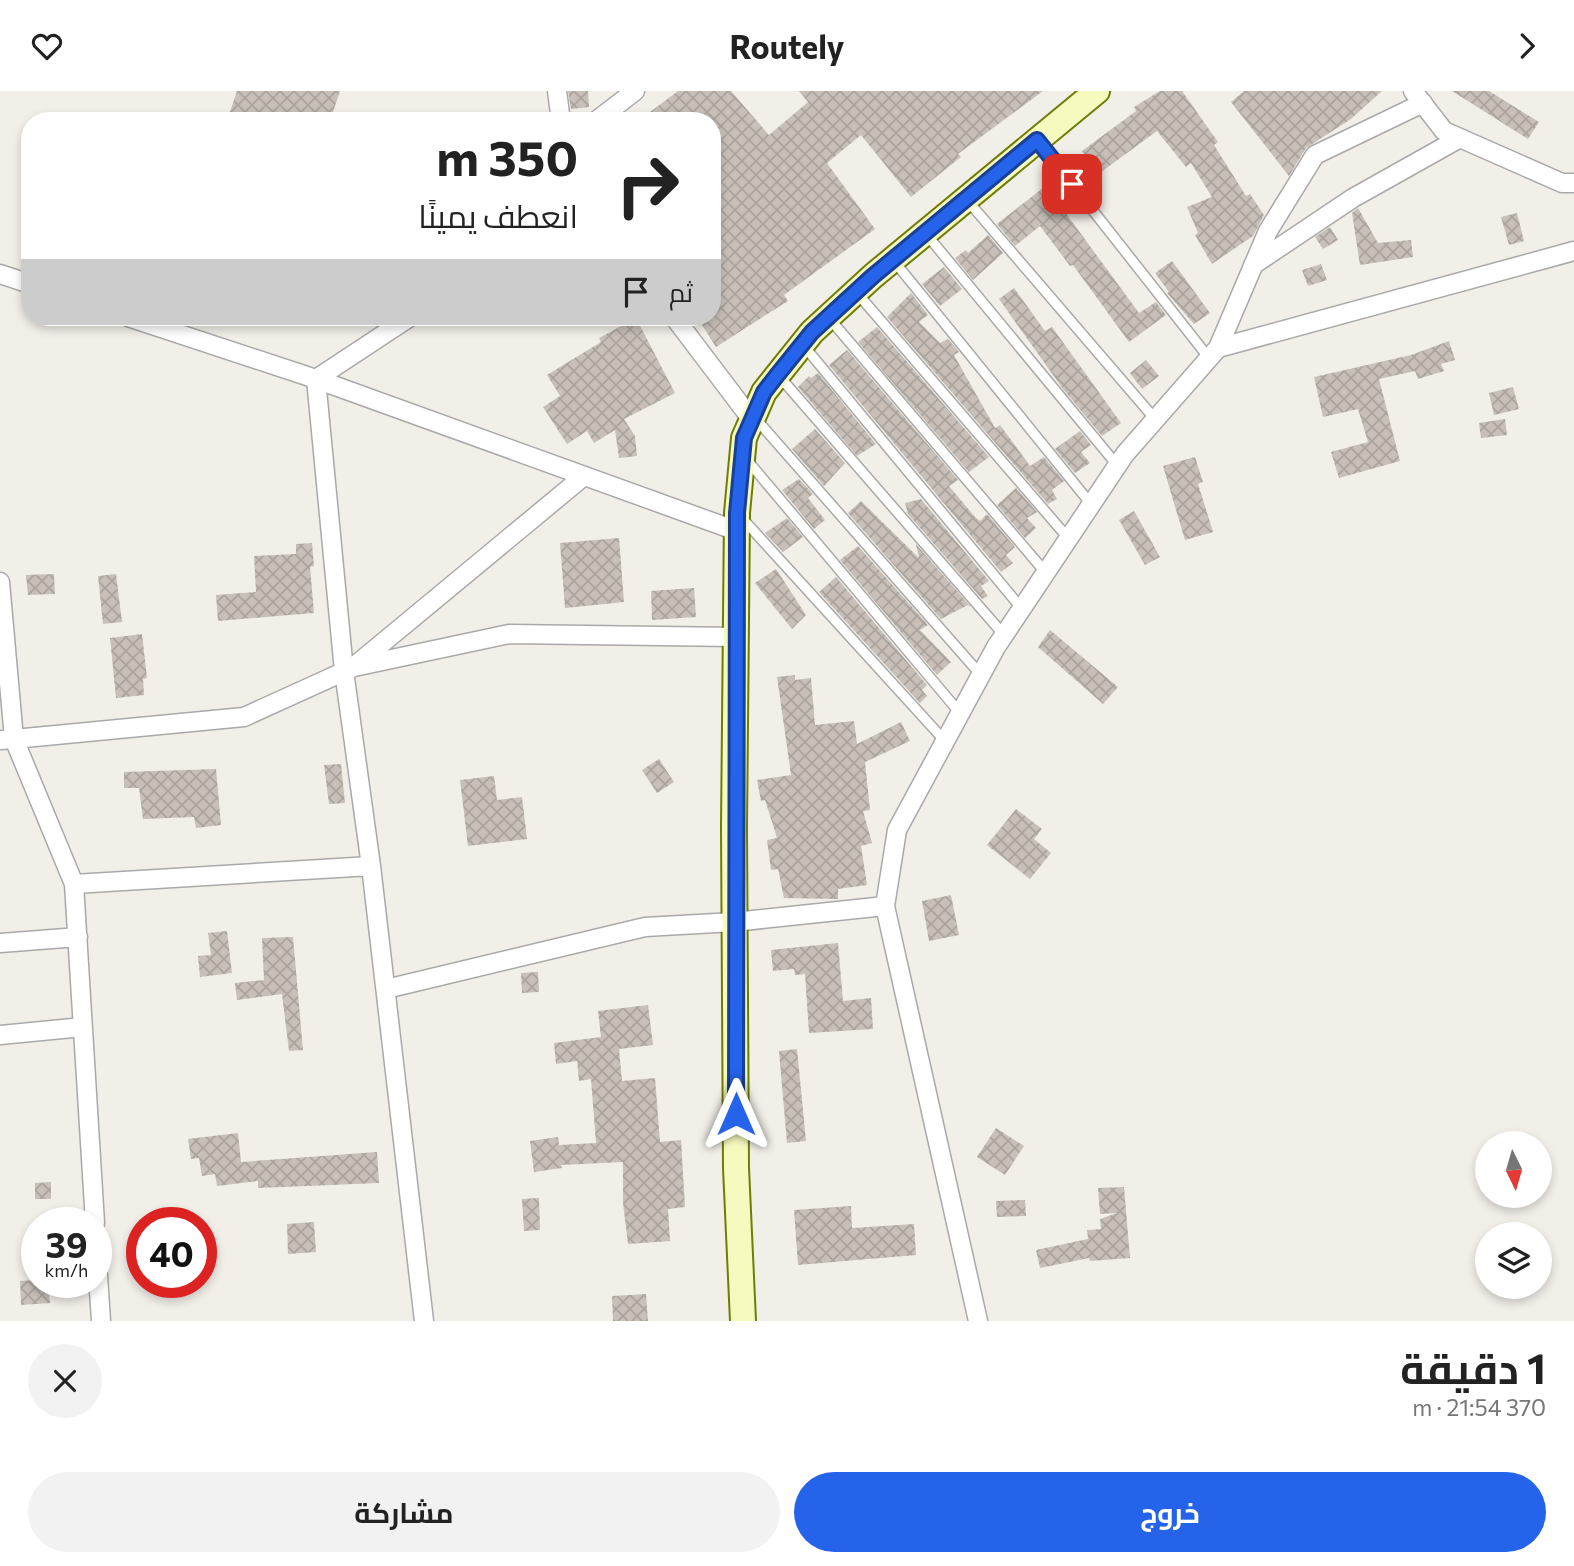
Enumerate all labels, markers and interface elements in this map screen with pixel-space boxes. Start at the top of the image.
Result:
text: Routely [730,26,844,66]
icon: heart [28,27,66,65]
icon: forward [1508,27,1546,65]
text: 350 m [436,126,578,186]
icon: right [602,140,693,231]
pin [1042,154,1102,214]
icon: arrive [1053,165,1091,203]
text: انعطف يمينًا [418,195,578,235]
icon: arrive [617,273,655,311]
text: ثم [669,276,693,307]
position arrow [699,1077,773,1151]
north arrow [1475,1131,1552,1207]
map controls [1475,1131,1552,1299]
speed limit sign: 40 [126,1207,217,1298]
text: 39 [46,1222,87,1265]
button: layers [1475,1222,1552,1299]
text: km/h [45,1259,88,1281]
text: 1 دقيقة [1400,1341,1546,1393]
button: close [28,1344,102,1418]
text: 370 m · 21:54 [1412,1393,1546,1421]
button: مشاركة [28,1472,780,1552]
button: خروج [794,1472,1546,1552]

